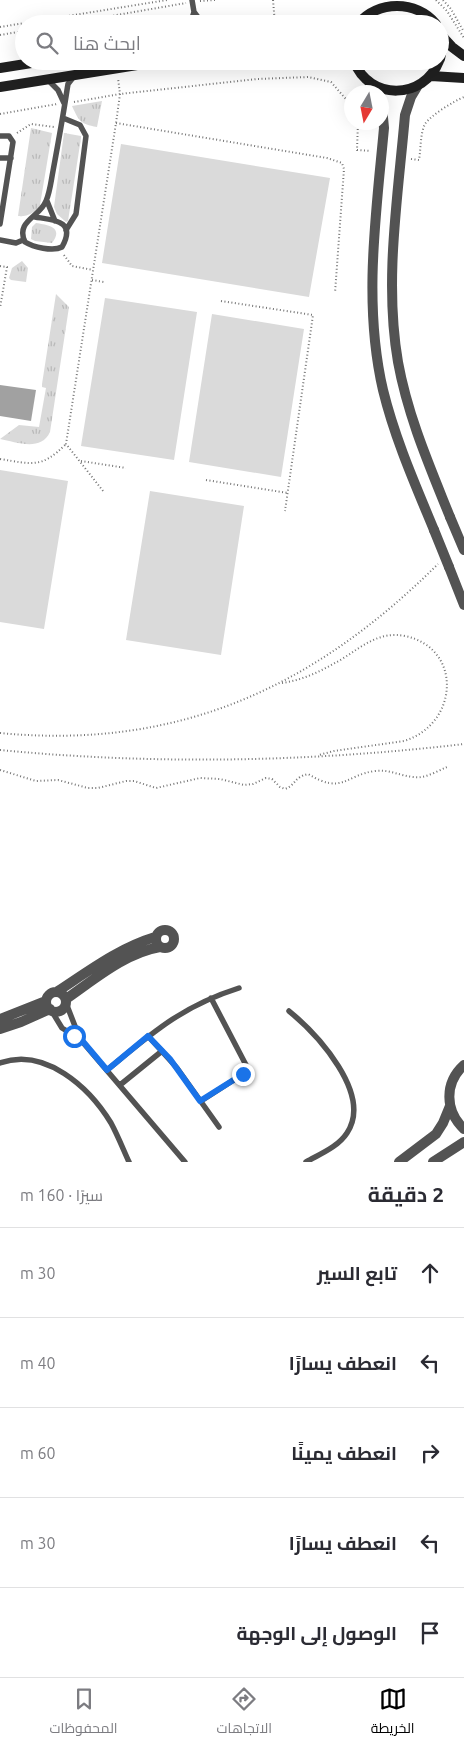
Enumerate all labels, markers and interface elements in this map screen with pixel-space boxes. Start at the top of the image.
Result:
search box [15,15,449,70]
icon: search [33,29,61,57]
text: ابحث هنا [73,32,141,54]
north arrow [344,85,389,130]
route start [63,1025,86,1048]
route end [232,1063,255,1086]
text: 2 دقيقة [368,1182,444,1206]
text: سيرًا · 160 m [20,1186,103,1204]
icon: ahead [416,1259,444,1287]
text: تابع السير [317,1262,397,1284]
text: 30 m [20,1264,56,1282]
icon: left [416,1349,444,1377]
text: انعطف يسارًا [289,1352,397,1374]
text: 40 m [20,1354,56,1372]
icon: right [416,1439,444,1467]
text: انعطف يمينًا [291,1442,397,1464]
text: 60 m [20,1444,56,1462]
icon: left [416,1529,444,1557]
text: انعطف يسارًا [289,1532,397,1554]
text: 30 m [20,1534,56,1552]
icon: arrive [416,1619,444,1647]
text: الوصول إلى الوجهة [237,1622,397,1644]
tab: المحفوظات [49,1685,118,1741]
tab: الاتجاهات [217,1685,272,1741]
tab: الخريطة [371,1685,415,1741]

